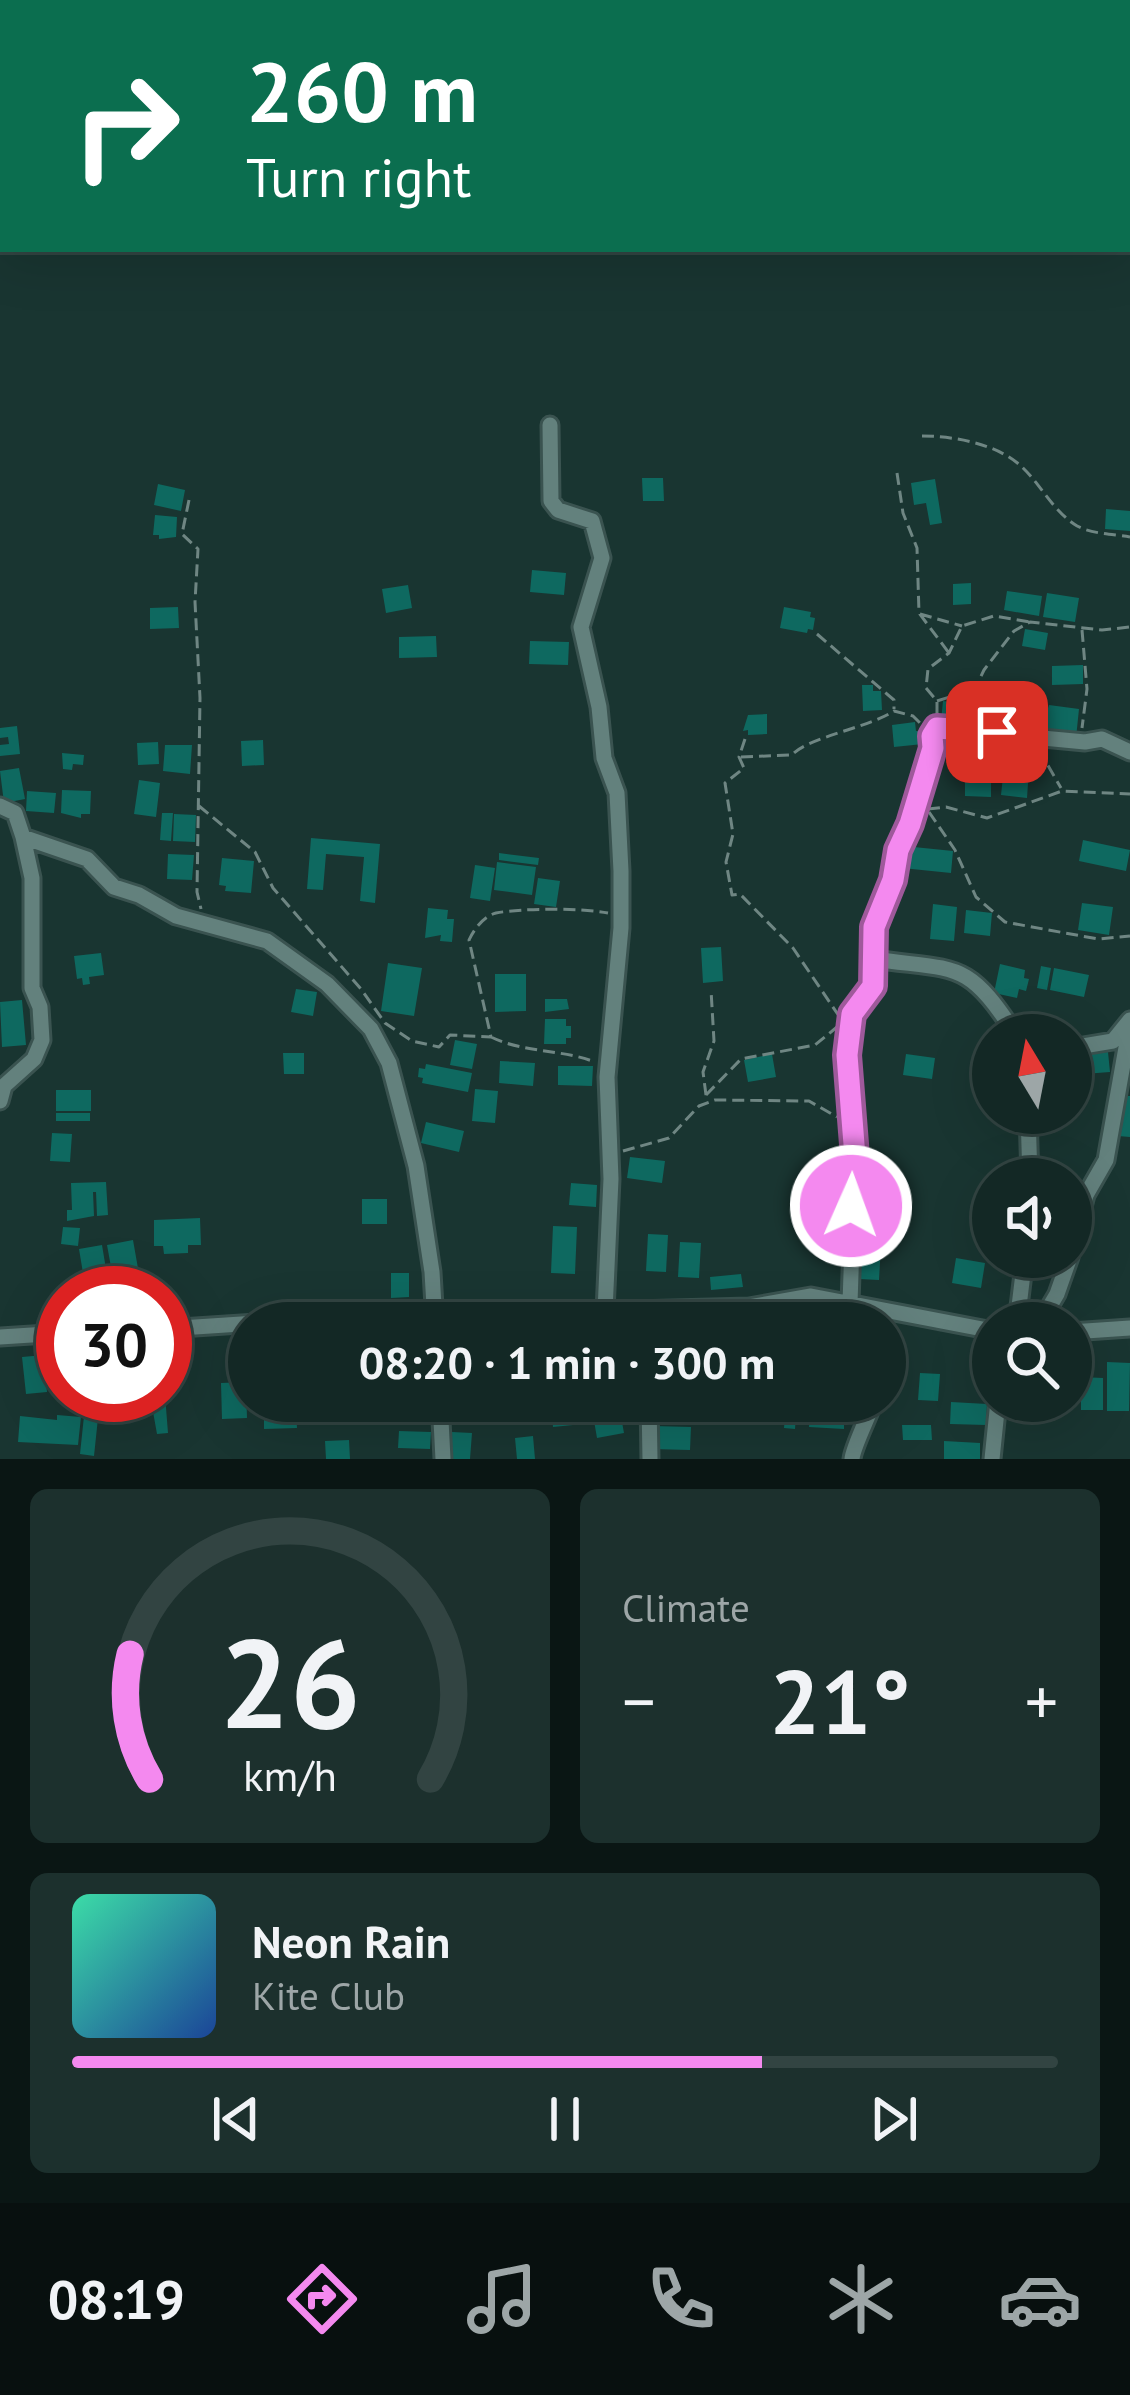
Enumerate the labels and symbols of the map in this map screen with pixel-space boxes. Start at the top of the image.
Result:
pin [946,681,1048,783]
north arrow [972,1014,1092,1134]
position arrow [788,1143,914,1269]
speed limit sign: 30 [36,1266,192,1422]

